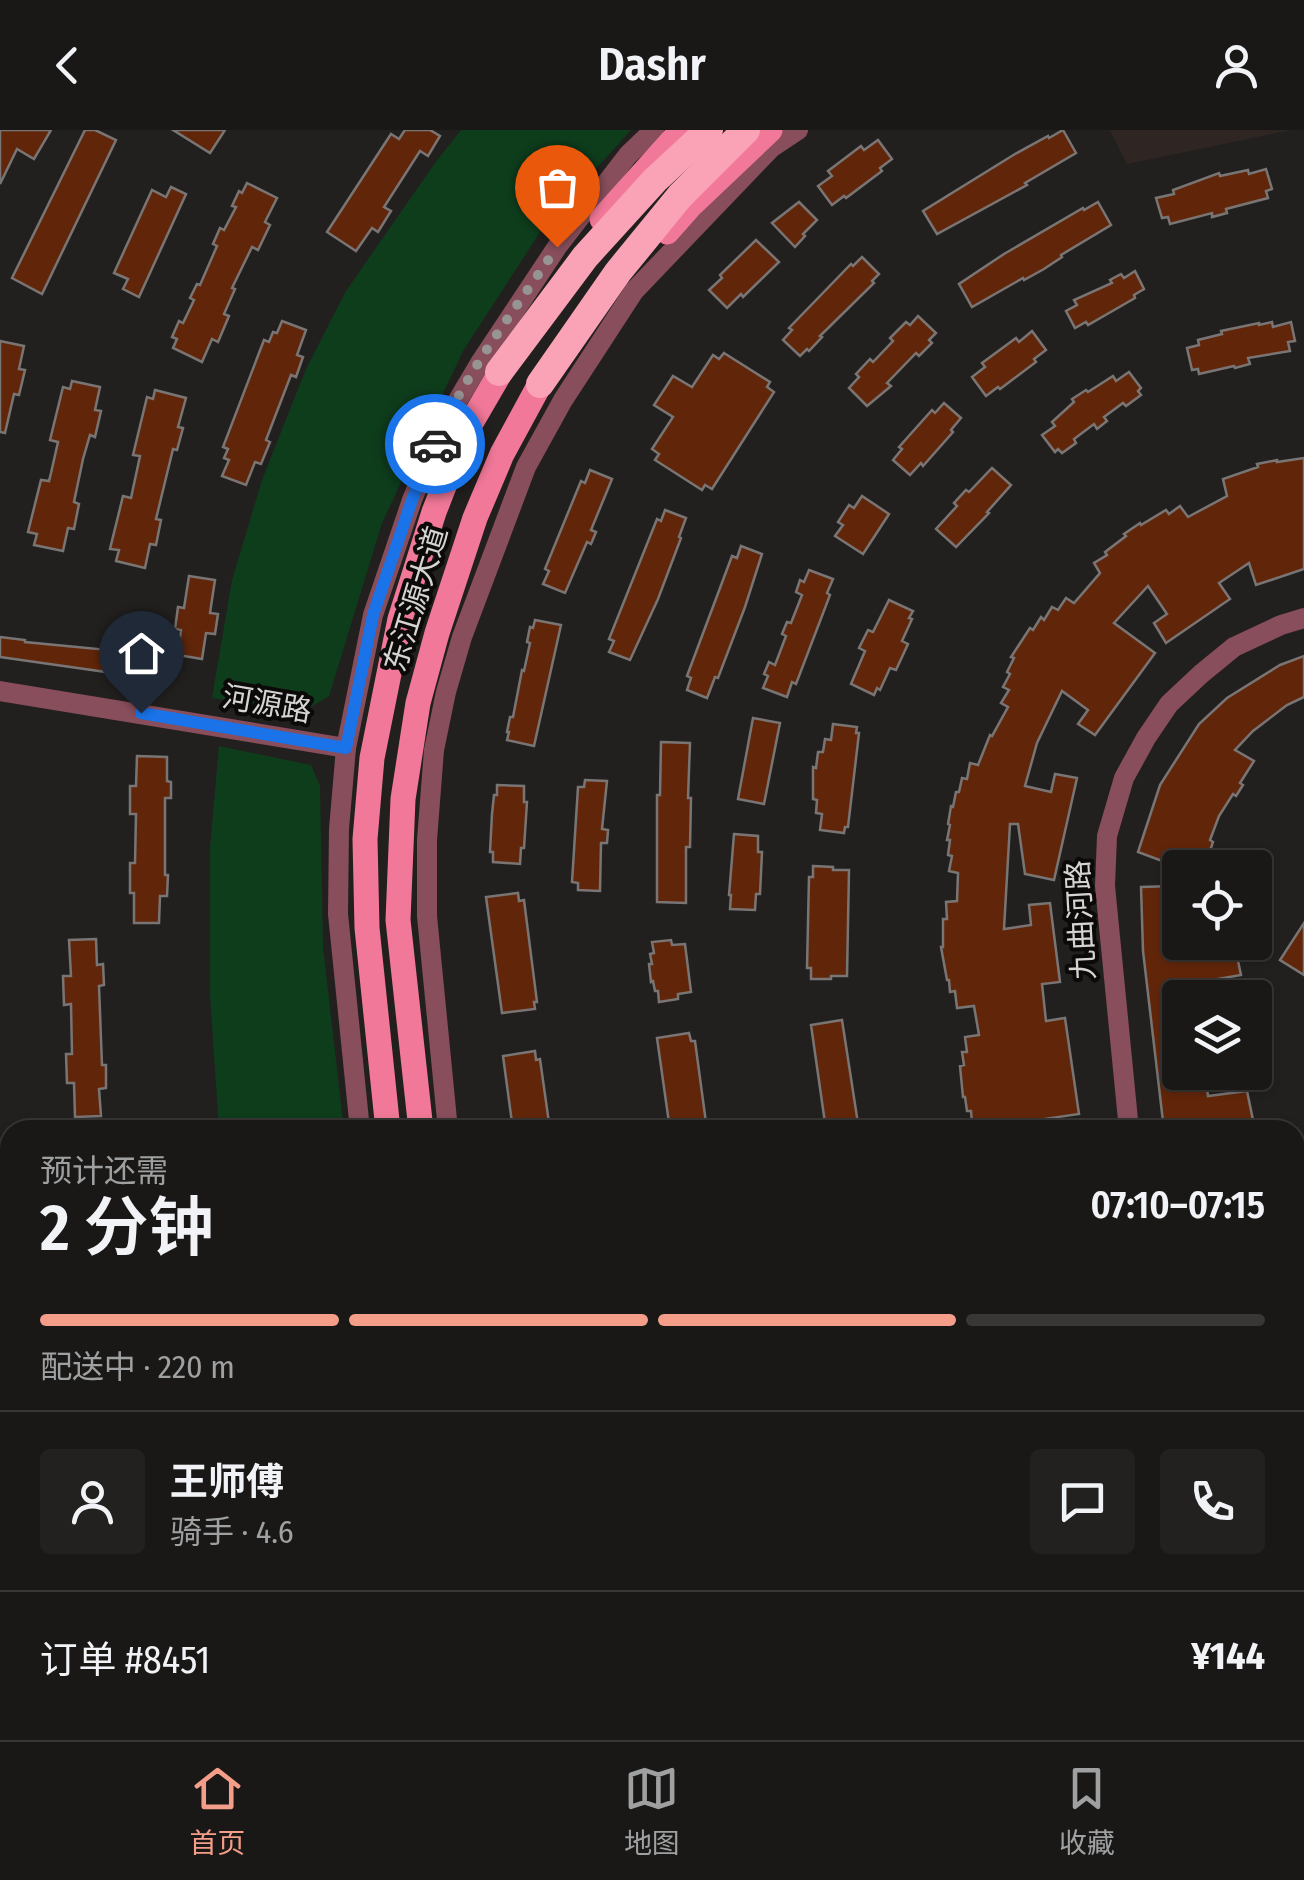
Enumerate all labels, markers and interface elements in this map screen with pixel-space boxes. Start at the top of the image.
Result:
icon: back [40,38,95,93]
text: Dashr [598,38,706,92]
icon: person [1209,38,1264,93]
pin [515,145,600,248]
icon: bag [530,160,585,215]
courier [385,394,485,494]
icon: car [408,417,463,472]
street label: 东江源大道 [377,522,455,676]
pin [99,611,184,714]
icon: home [114,626,169,681]
street label: 河源路 [220,678,314,730]
map controls [1162,850,1272,1090]
button: locate [1162,850,1272,960]
street label: 九曲河路 [1060,859,1102,981]
button: layers [1162,980,1272,1090]
text: 预计还需 [40,1152,168,1190]
text: 07:10–07:15 [1090,1182,1265,1228]
text: 2 分钟 [40,1189,214,1267]
text: 配送中 · 220 m [40,1348,235,1386]
button: person [40,1449,145,1554]
button: chat [1030,1449,1135,1554]
button: phone [1160,1449,1265,1554]
text: 王师傅 [170,1459,284,1505]
text: 骑手 · 4.6 [170,1513,294,1551]
text: ¥144 [1191,1633,1265,1679]
text: 订单 #8451 [40,1637,210,1683]
tab: 首页 [189,1761,245,1861]
tab: 地图 [624,1761,680,1861]
tab: 收藏 [1059,1761,1115,1861]

